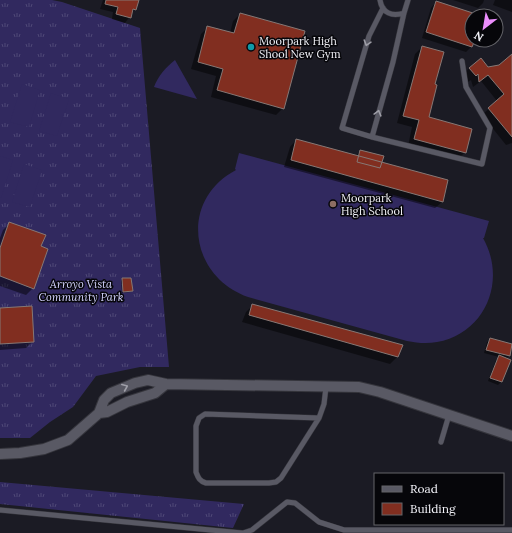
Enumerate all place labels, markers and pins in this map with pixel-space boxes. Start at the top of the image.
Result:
place label: Moorpark High Shool New Gym [259,34,341,61]
marker: Moorpark High Shool New Gym [246,42,256,52]
place label: Moorpark High School [341,191,403,218]
marker: Moorpark High School [328,199,338,209]

